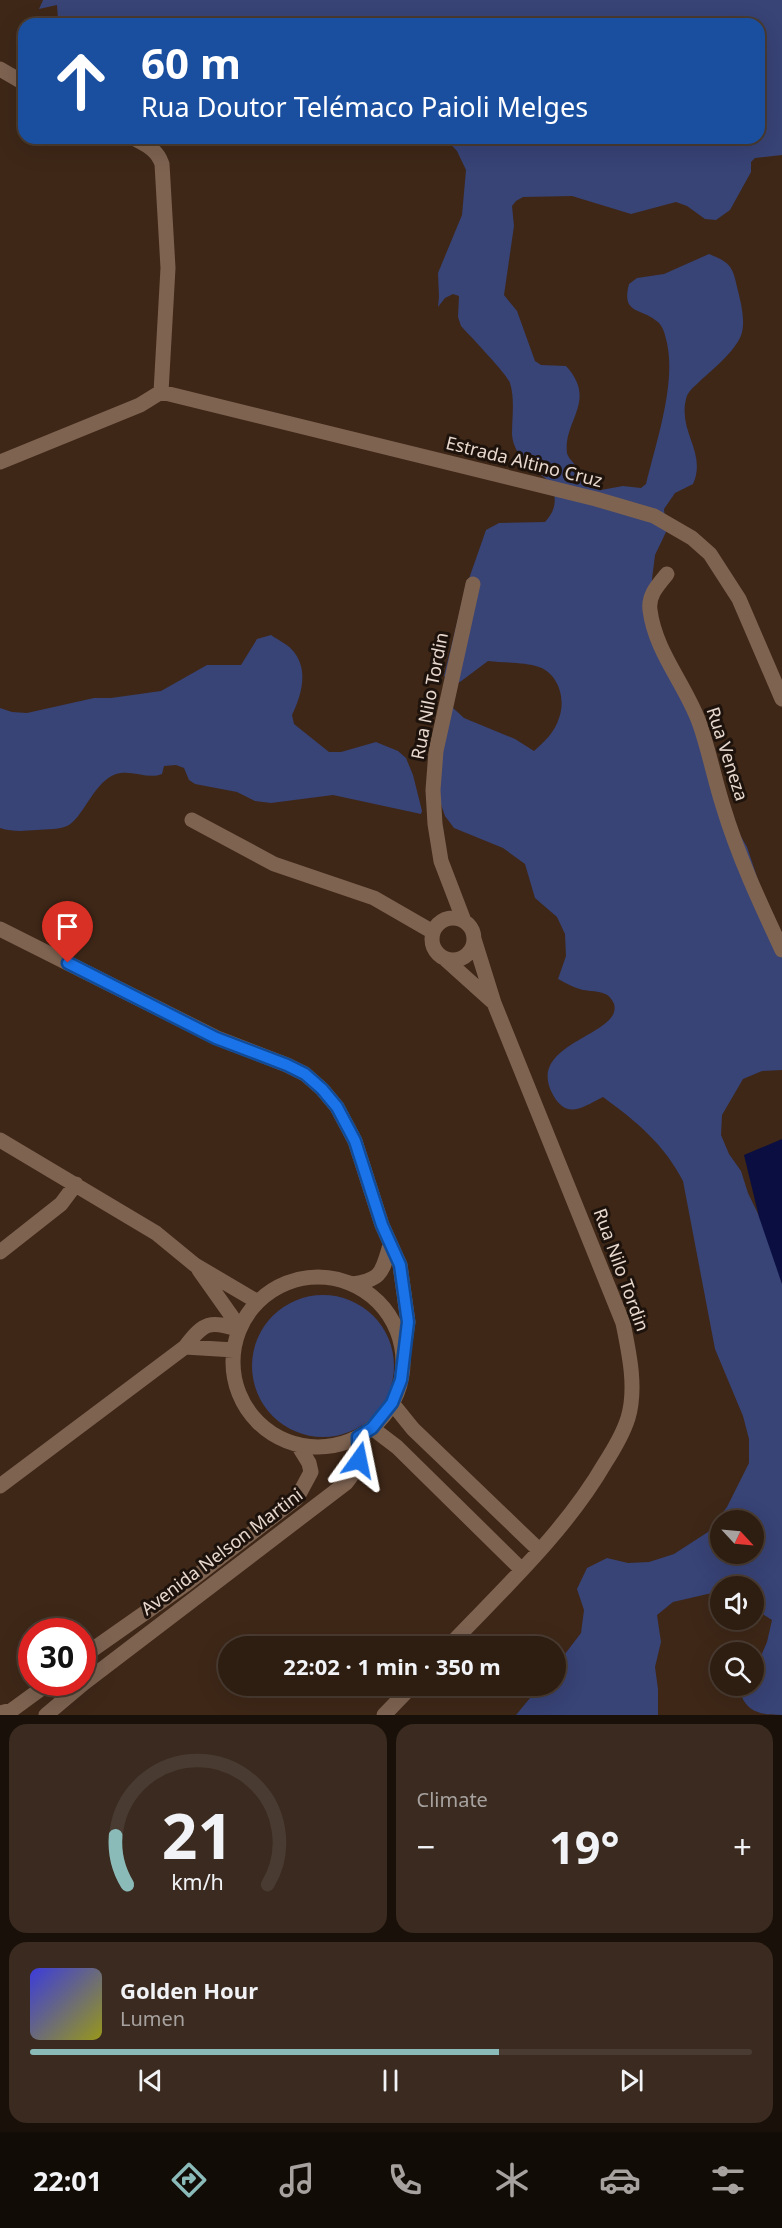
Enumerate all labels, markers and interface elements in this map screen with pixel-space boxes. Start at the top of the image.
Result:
text: 60 m [141,34,241,91]
icon: ahead [42,42,120,120]
text: Rua Doutor Telémaco Paioli Melges [141,88,588,125]
street label: Estrada Altino Cruz [443,430,605,492]
street label: Rua Nilo Tordin [405,630,453,762]
street label: Rua Veneza [701,704,754,804]
pin [42,901,93,963]
icon: arrive [51,910,84,943]
street label: Rua Nilo Tordin [589,1205,655,1334]
position arrow [327,1428,391,1492]
street label: Avenida Nelson Martini [136,1482,307,1620]
north arrow [710,1510,764,1564]
map controls [710,1510,764,1696]
button: sound [710,1576,764,1630]
speed limit sign: 30 [18,1618,96,1696]
button: search [710,1642,764,1696]
text: 22:02 · 1 min · 350 m [283,1651,501,1681]
text: Climate [417,1786,488,1813]
text: 21 [162,1792,233,1877]
text: 19° [549,1816,620,1877]
text: − [417,1824,435,1869]
text: + [733,1824,752,1869]
text: km/h [171,1868,224,1897]
text: Golden Hour [120,1975,258,2005]
text: Lumen [120,2005,185,2032]
icon: previous [134,2064,167,2097]
icon: pause [374,2064,407,2097]
icon: next [615,2064,648,2097]
icon: directions [168,2159,210,2201]
icon: music [276,2159,318,2201]
icon: phone [384,2159,426,2201]
icon: climate [491,2159,533,2201]
icon: car [599,2159,641,2201]
icon: filters [707,2159,749,2201]
text: 22:01 [33,2162,102,2199]

